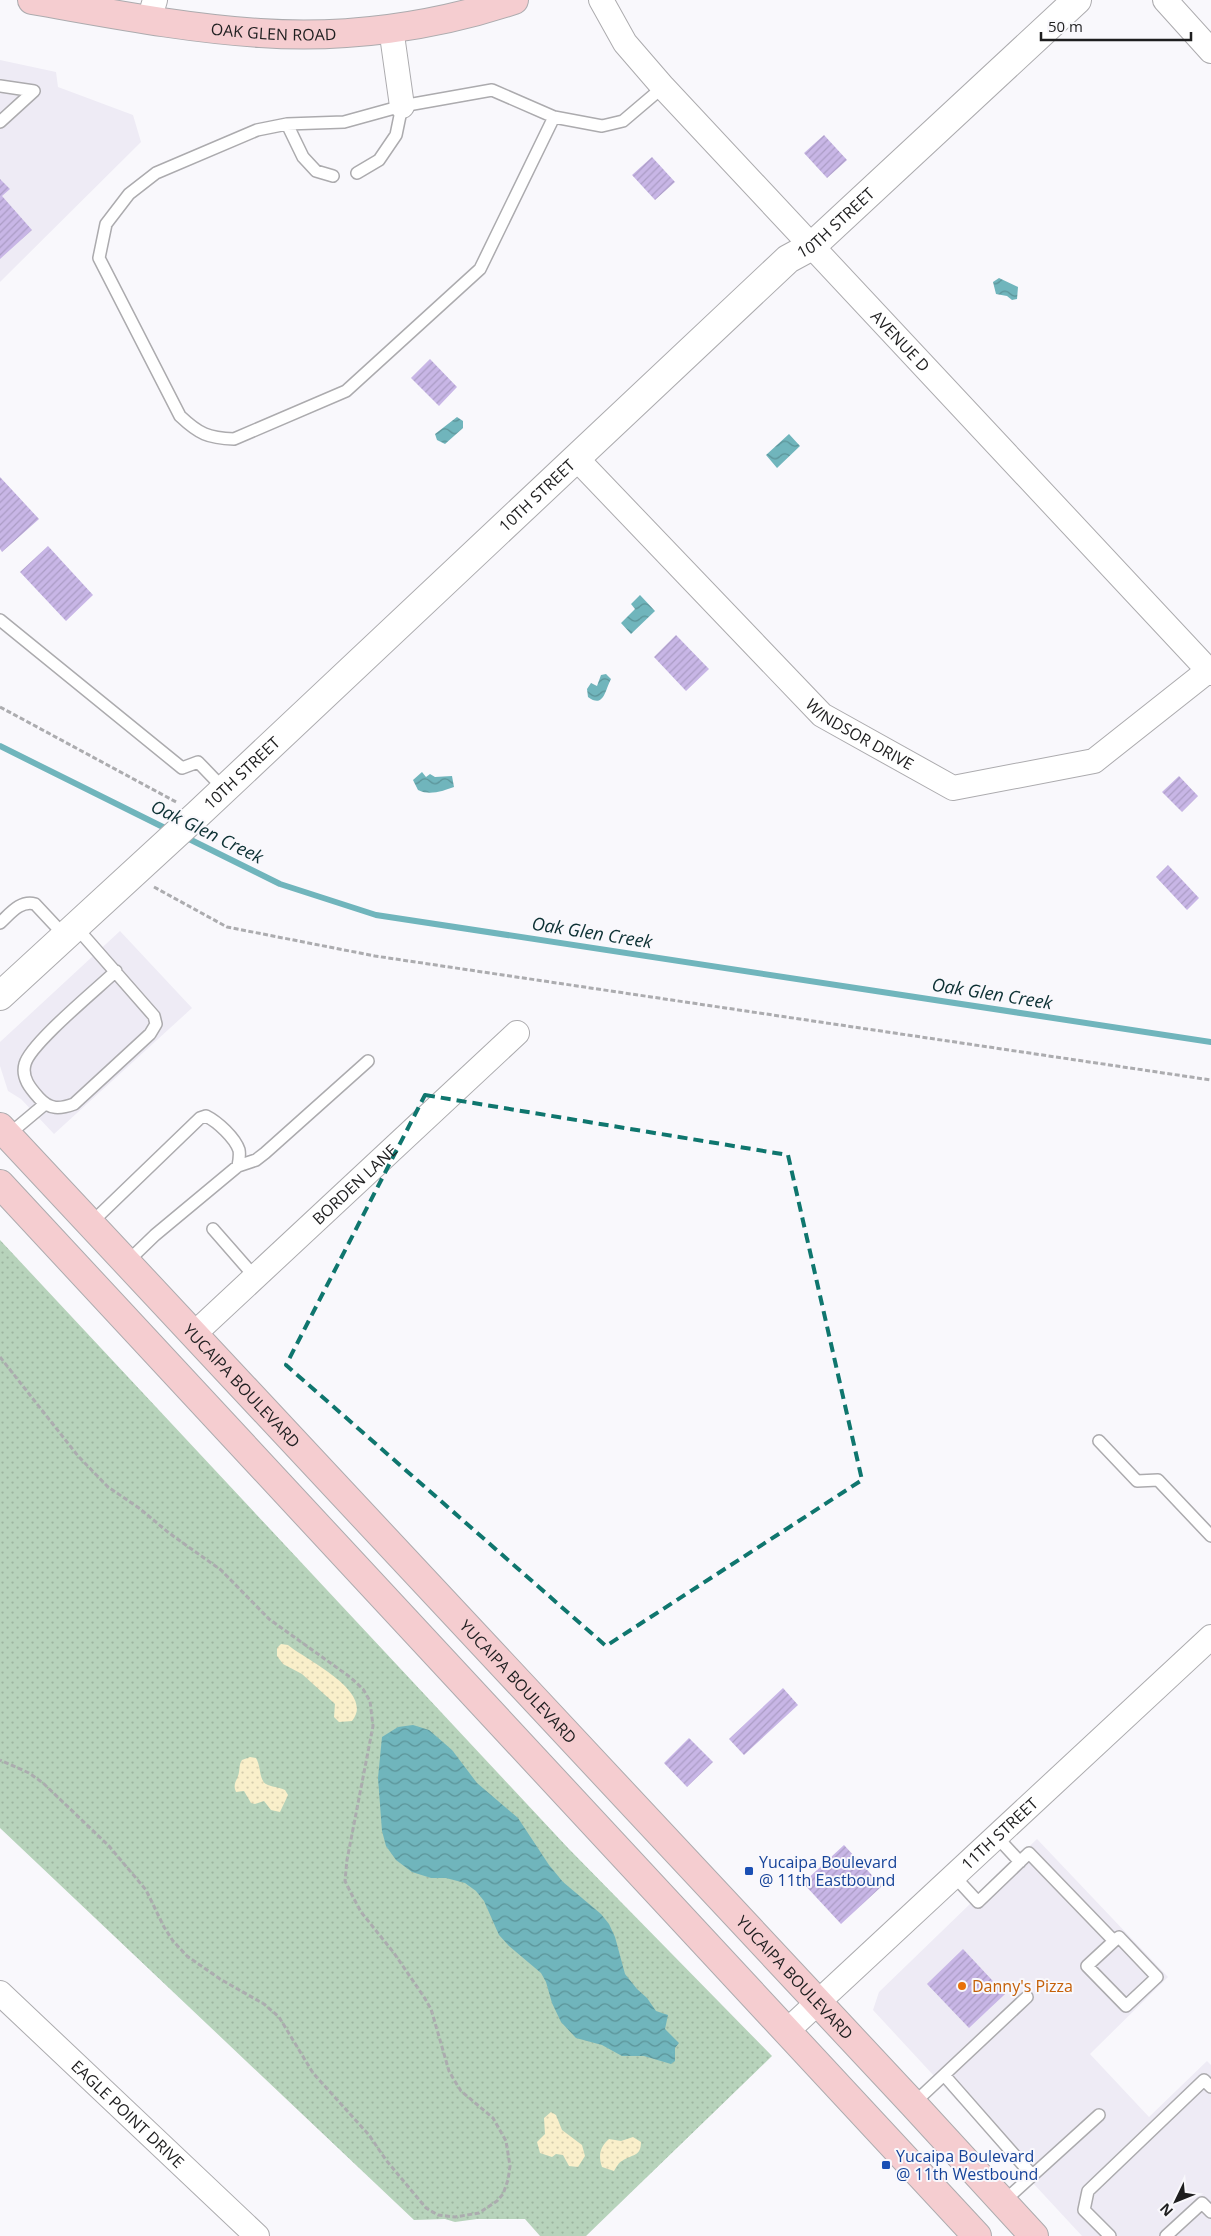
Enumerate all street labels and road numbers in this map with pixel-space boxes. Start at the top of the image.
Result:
street label: OAK GLEN ROAD [210,18,337,46]
street label: 10TH STREET [793,182,879,263]
street label: AVENUE D [866,305,935,377]
street label: 10TH STREET [494,454,580,537]
street label: WINDSOR DRIVE [801,694,918,775]
street label: 10TH STREET [199,731,285,814]
street label: BORDEN LANE [307,1139,402,1229]
street label: YUCAIPA BOULEVARD [178,1319,305,1452]
street label: YUCAIPA BOULEVARD [455,1615,582,1748]
street label: 11TH STREET [956,1792,1043,1875]
street label: YUCAIPA BOULEVARD [731,1911,858,2044]
street label: EAGLE POINT DRIVE [67,2055,189,2173]

